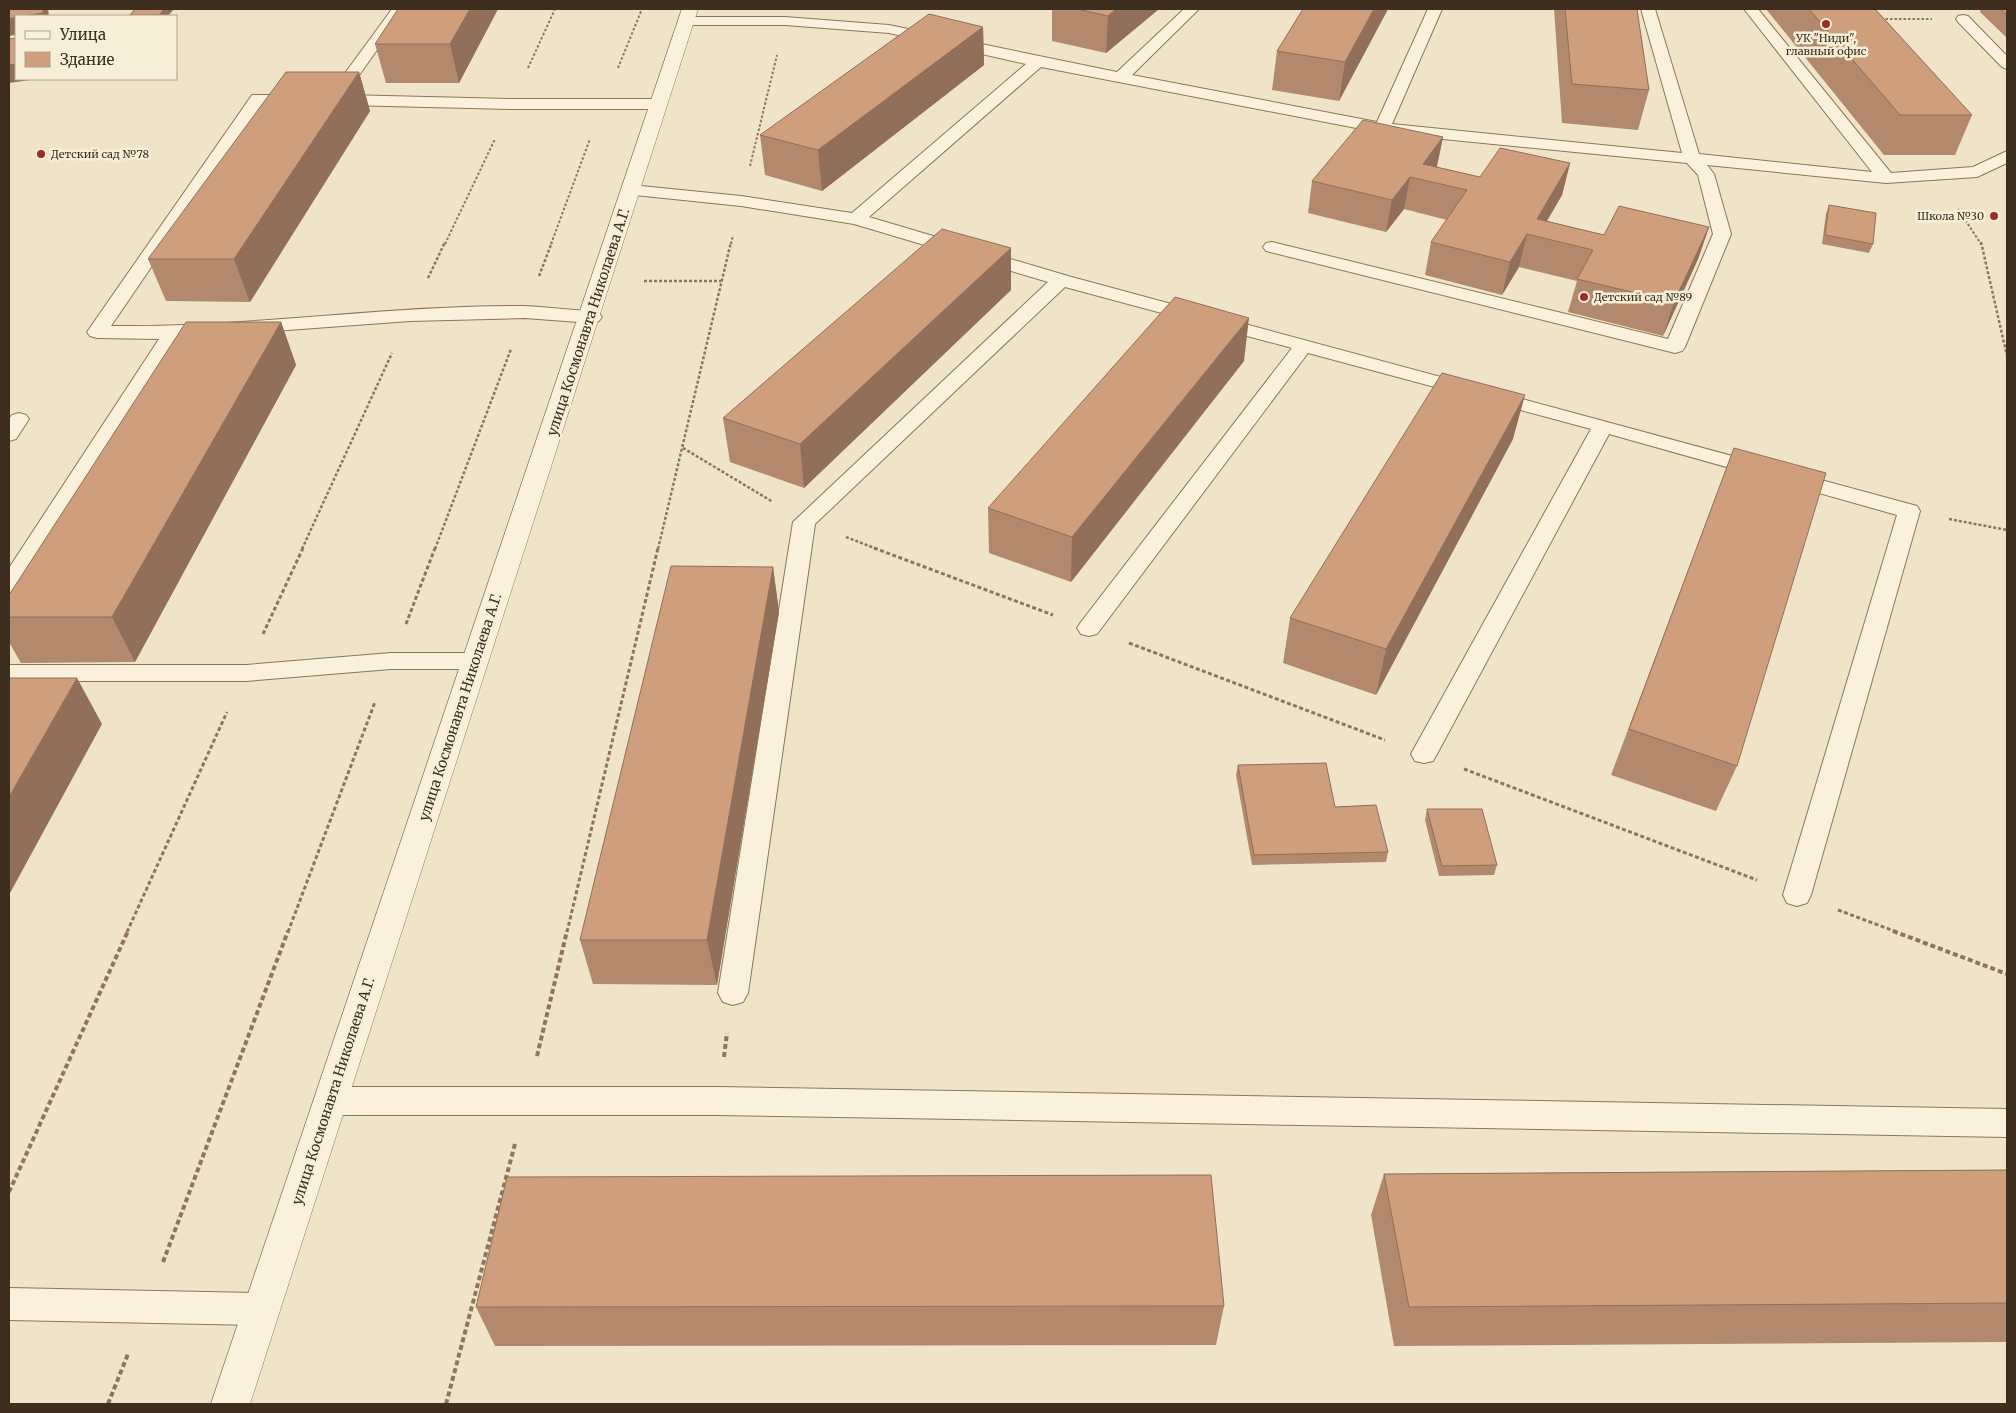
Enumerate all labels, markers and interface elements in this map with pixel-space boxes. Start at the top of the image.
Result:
legend [15,15,178,80]
marker: УК "Ниди", главный офис [1820,18,1832,30]
text: Улица [59,25,106,44]
place label: УК "Ниди", главный офис [1786,31,1867,58]
text: Здание [60,50,114,69]
place label: Детский сад №78 [51,147,149,161]
marker: Детский сад №78 [35,148,47,160]
street label: улица Космонавта Николаева А.Г. [543,206,633,438]
place label: Школа №30 [1917,209,1984,223]
marker: Школа №30 [1988,210,2000,222]
place label: Детский сад №89 [1594,290,1693,304]
marker: Детский сад №89 [1578,291,1590,303]
street label: улица Космонавта Николаева А.Г. [415,591,505,823]
street label: улица Космонавта Николаева А.Г. [288,975,378,1207]

